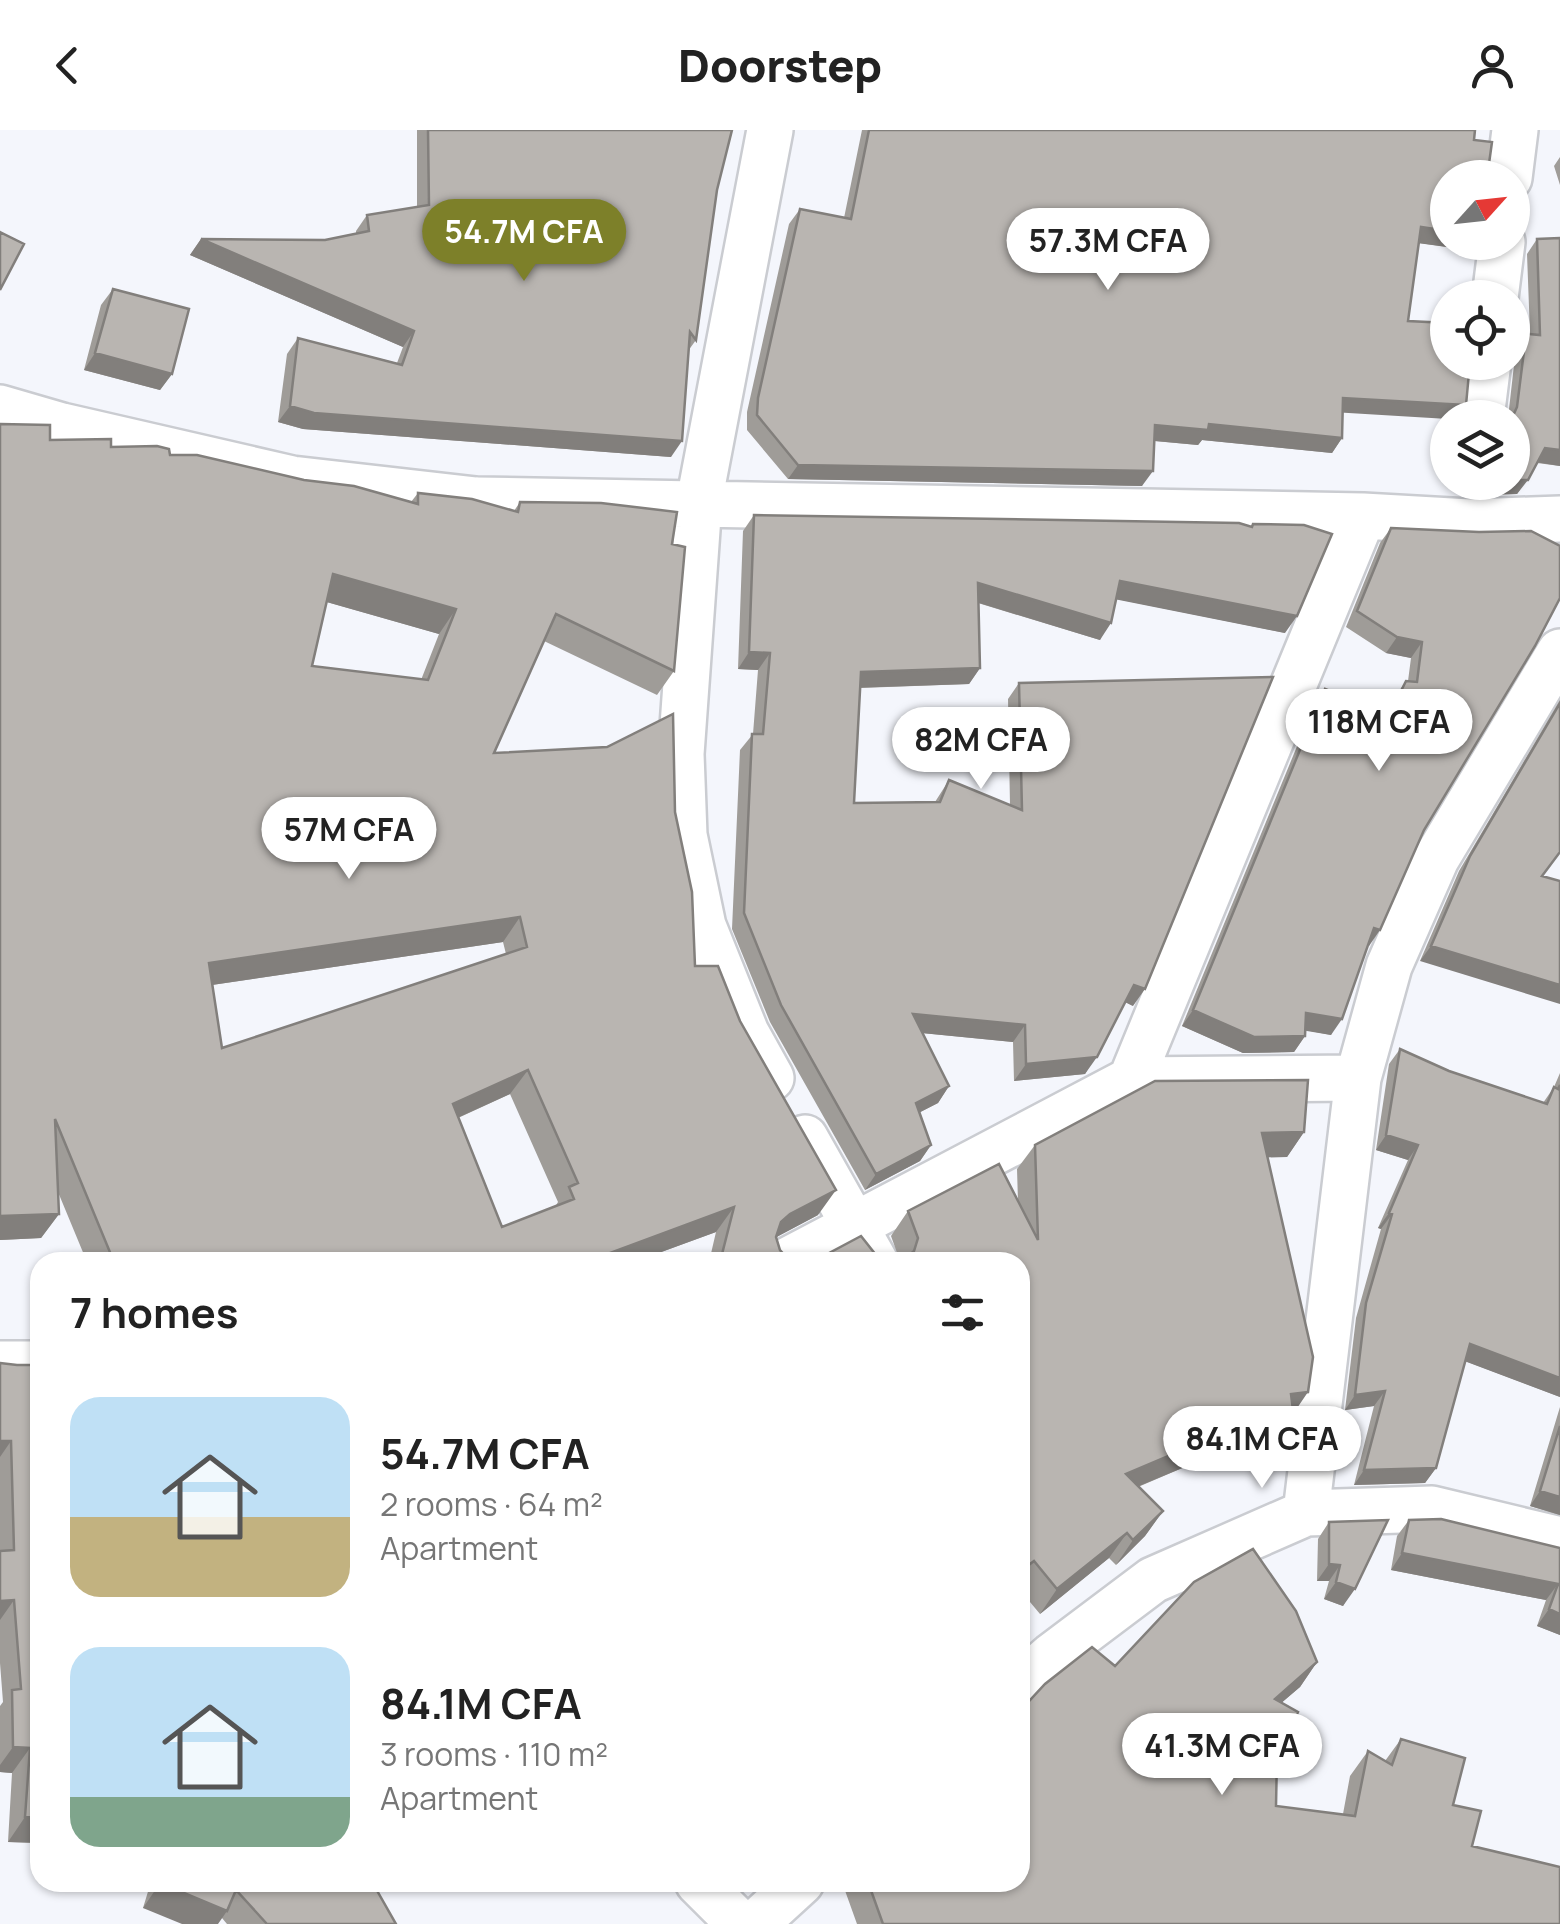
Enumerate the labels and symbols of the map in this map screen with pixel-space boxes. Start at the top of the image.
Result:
north arrow [1430,160,1530,260]
pin: 54.7M CFA [410,199,638,284]
pin: 57.3M CFA [994,208,1222,293]
pin: 118M CFA [1276,689,1482,774]
pin: 82M CFA [889,707,1073,792]
pin: 57M CFA [257,797,441,882]
pin: 84.1M CFA [1148,1406,1376,1491]
pin: 41.3M CFA [1108,1713,1336,1798]

